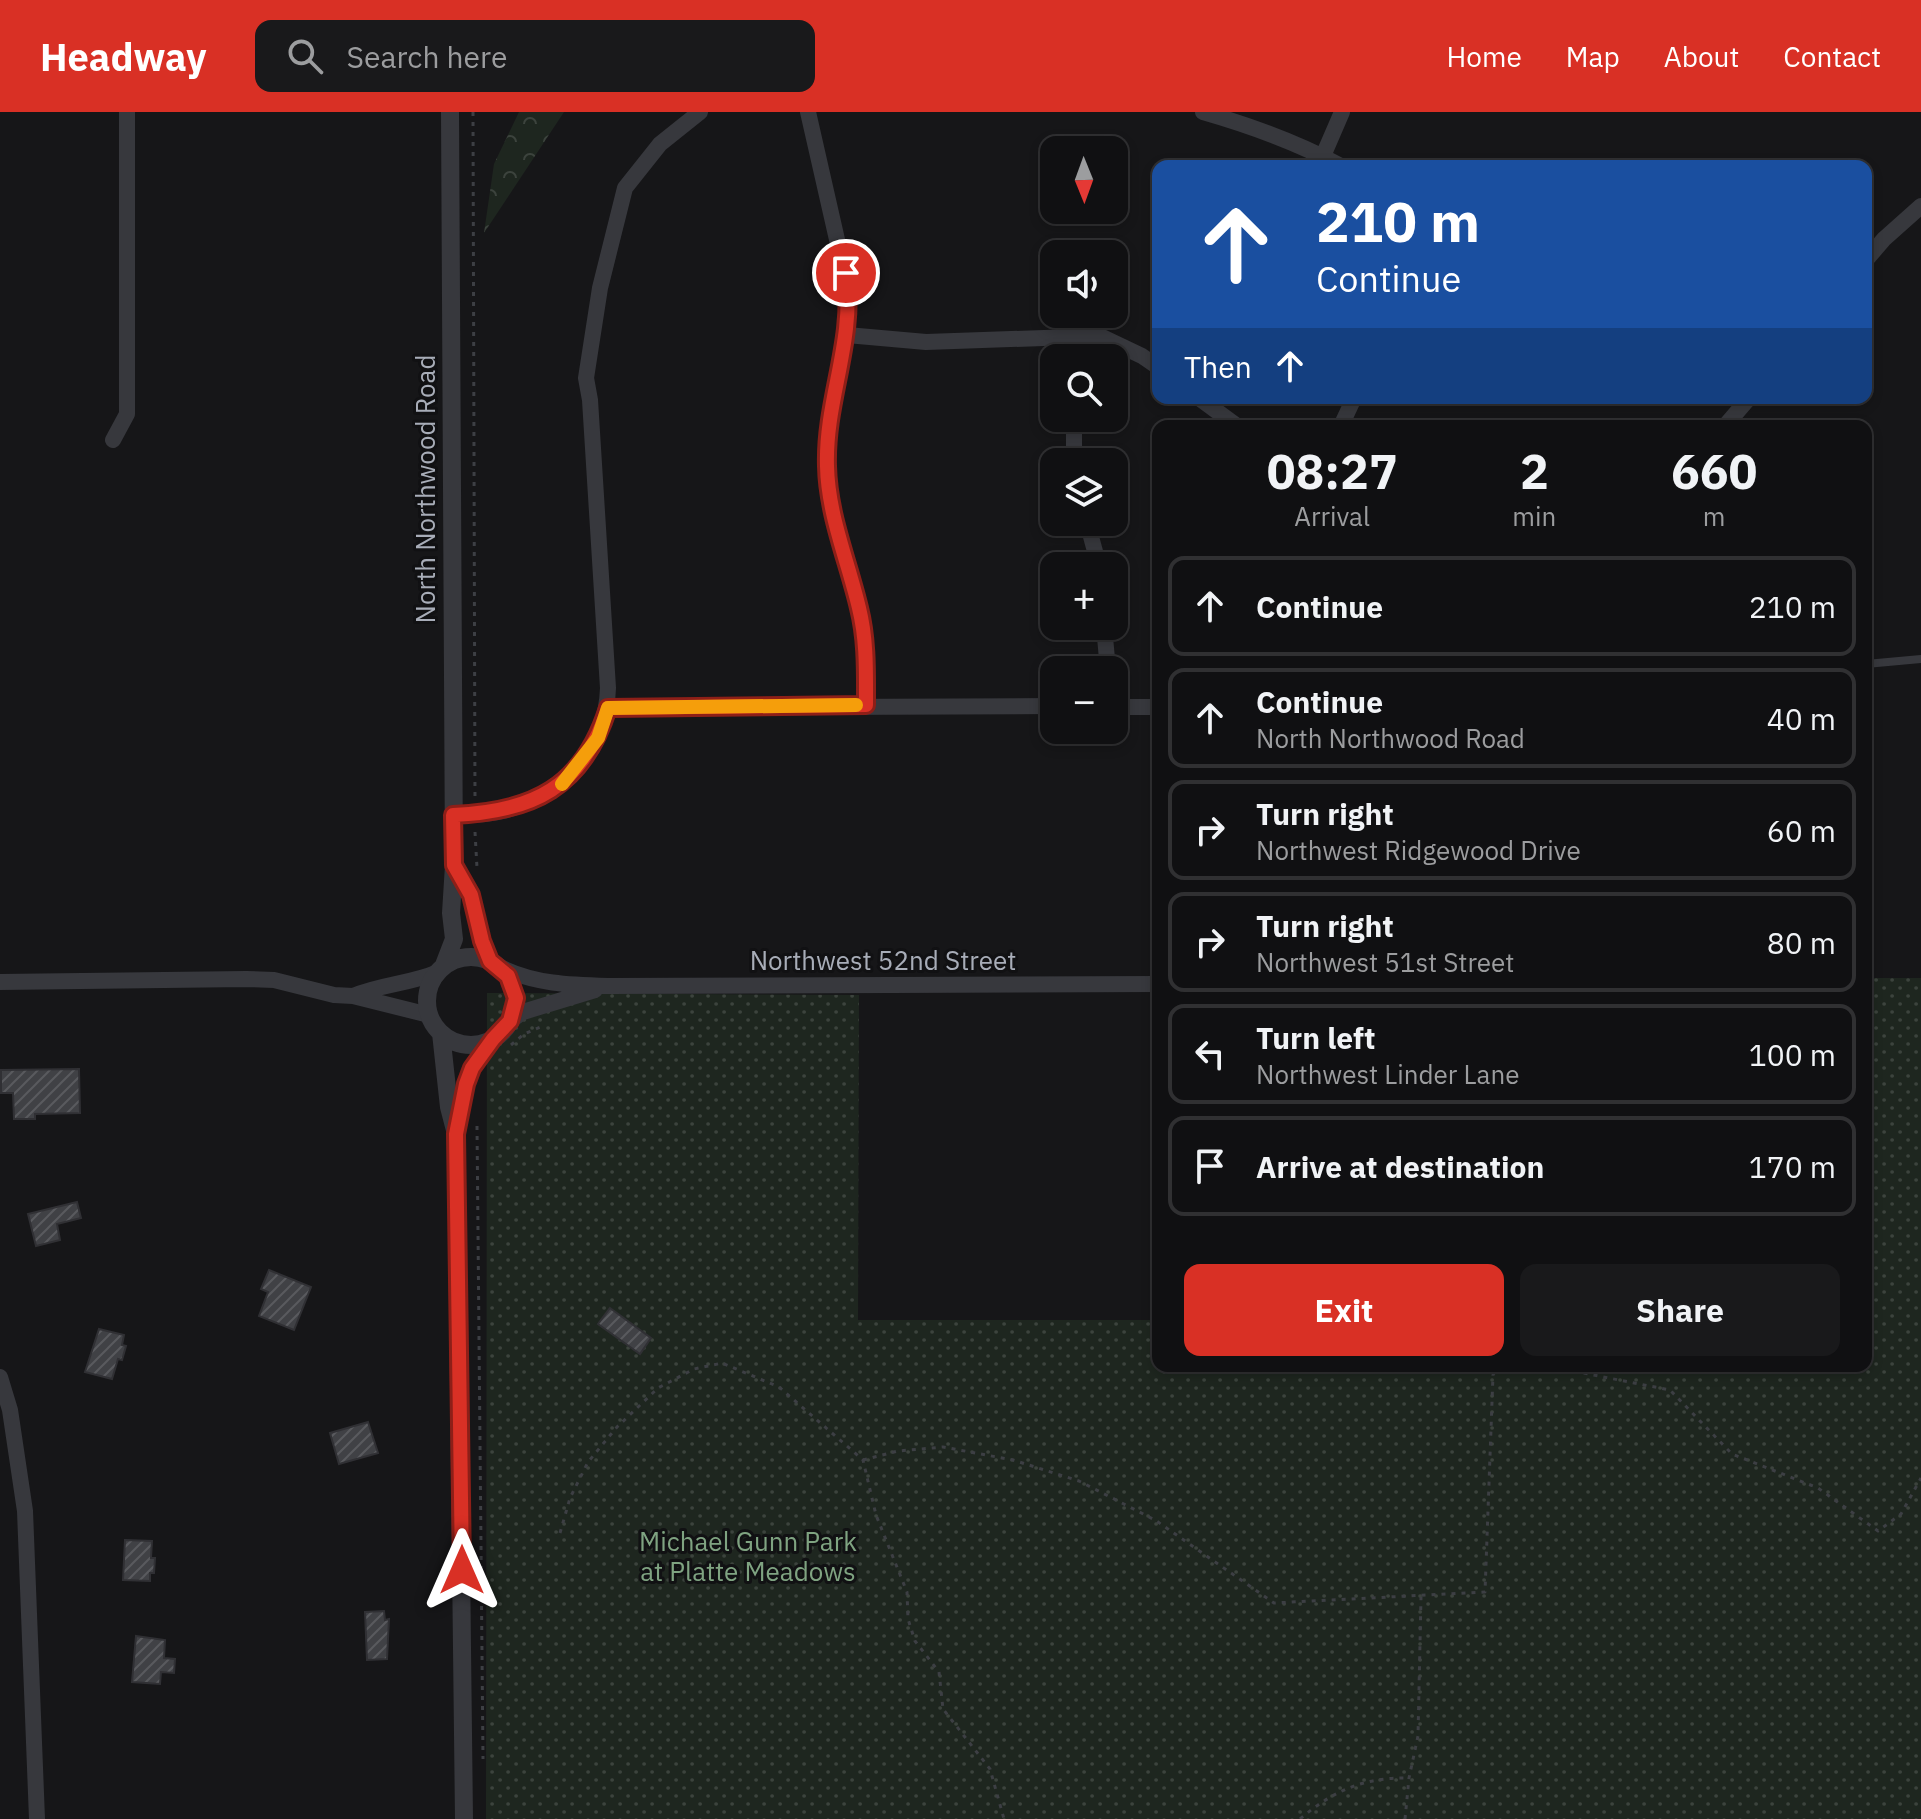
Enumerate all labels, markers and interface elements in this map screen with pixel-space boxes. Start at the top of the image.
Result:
search box [255,20,815,92]
text: Headway [40,32,207,81]
icon: search [283,34,327,78]
text: Search here [347,37,507,76]
text: Home [1446,38,1522,75]
text: Map [1566,38,1620,75]
text: About [1664,38,1739,75]
text: Contact [1783,38,1881,75]
north arrow [1040,136,1128,224]
map controls [1040,136,1128,744]
text: 210 m [1316,185,1480,257]
icon: ahead [1184,192,1288,296]
pin [812,239,880,307]
button: sound [1040,240,1128,328]
icon: arrive [824,251,868,295]
text: Continue [1316,255,1461,302]
button: search [1040,344,1128,432]
icon: ahead [1268,344,1312,388]
text: Then [1184,347,1252,386]
street label: North Northwood Road [408,355,442,623]
text: 08:27 [1267,440,1398,502]
text: 2 [1520,440,1549,502]
text: 660 [1671,440,1757,502]
button: layers [1040,448,1128,536]
text: Arrival [1294,499,1370,533]
text: min [1512,499,1556,533]
text: m [1703,499,1725,533]
button: + [1040,552,1128,640]
icon: ahead [1188,584,1232,628]
text: Continue [1256,587,1383,626]
text: 210 m [1749,587,1836,626]
button: − [1040,656,1128,744]
text: Continue [1256,682,1383,721]
icon: ahead [1188,696,1232,740]
text: 40 m [1767,699,1836,738]
text: North Northwood Road [1256,721,1525,755]
text: Turn right [1256,794,1394,833]
icon: right [1188,808,1232,852]
text: 60 m [1767,811,1836,850]
text: Northwest Ridgewood Drive [1256,833,1581,867]
text: Turn right [1256,906,1394,945]
icon: right [1188,920,1232,964]
text: 80 m [1767,923,1836,962]
street label: Northwest 52nd Street [750,943,1016,977]
text: Northwest 51st Street [1256,945,1514,979]
text: Turn left [1256,1018,1375,1057]
icon: left [1188,1032,1232,1076]
text: 100 m [1749,1035,1836,1074]
text: Northwest Linder Lane [1256,1057,1519,1091]
icon: arrive [1188,1144,1232,1188]
text: Arrive at destination [1256,1147,1544,1186]
text: 170 m [1749,1147,1836,1186]
button: Exit [1184,1264,1504,1356]
button: Share [1520,1264,1840,1356]
park label: Michael Gunn Park at Platte Meadows [639,1524,857,1588]
position arrow [420,1528,504,1612]

